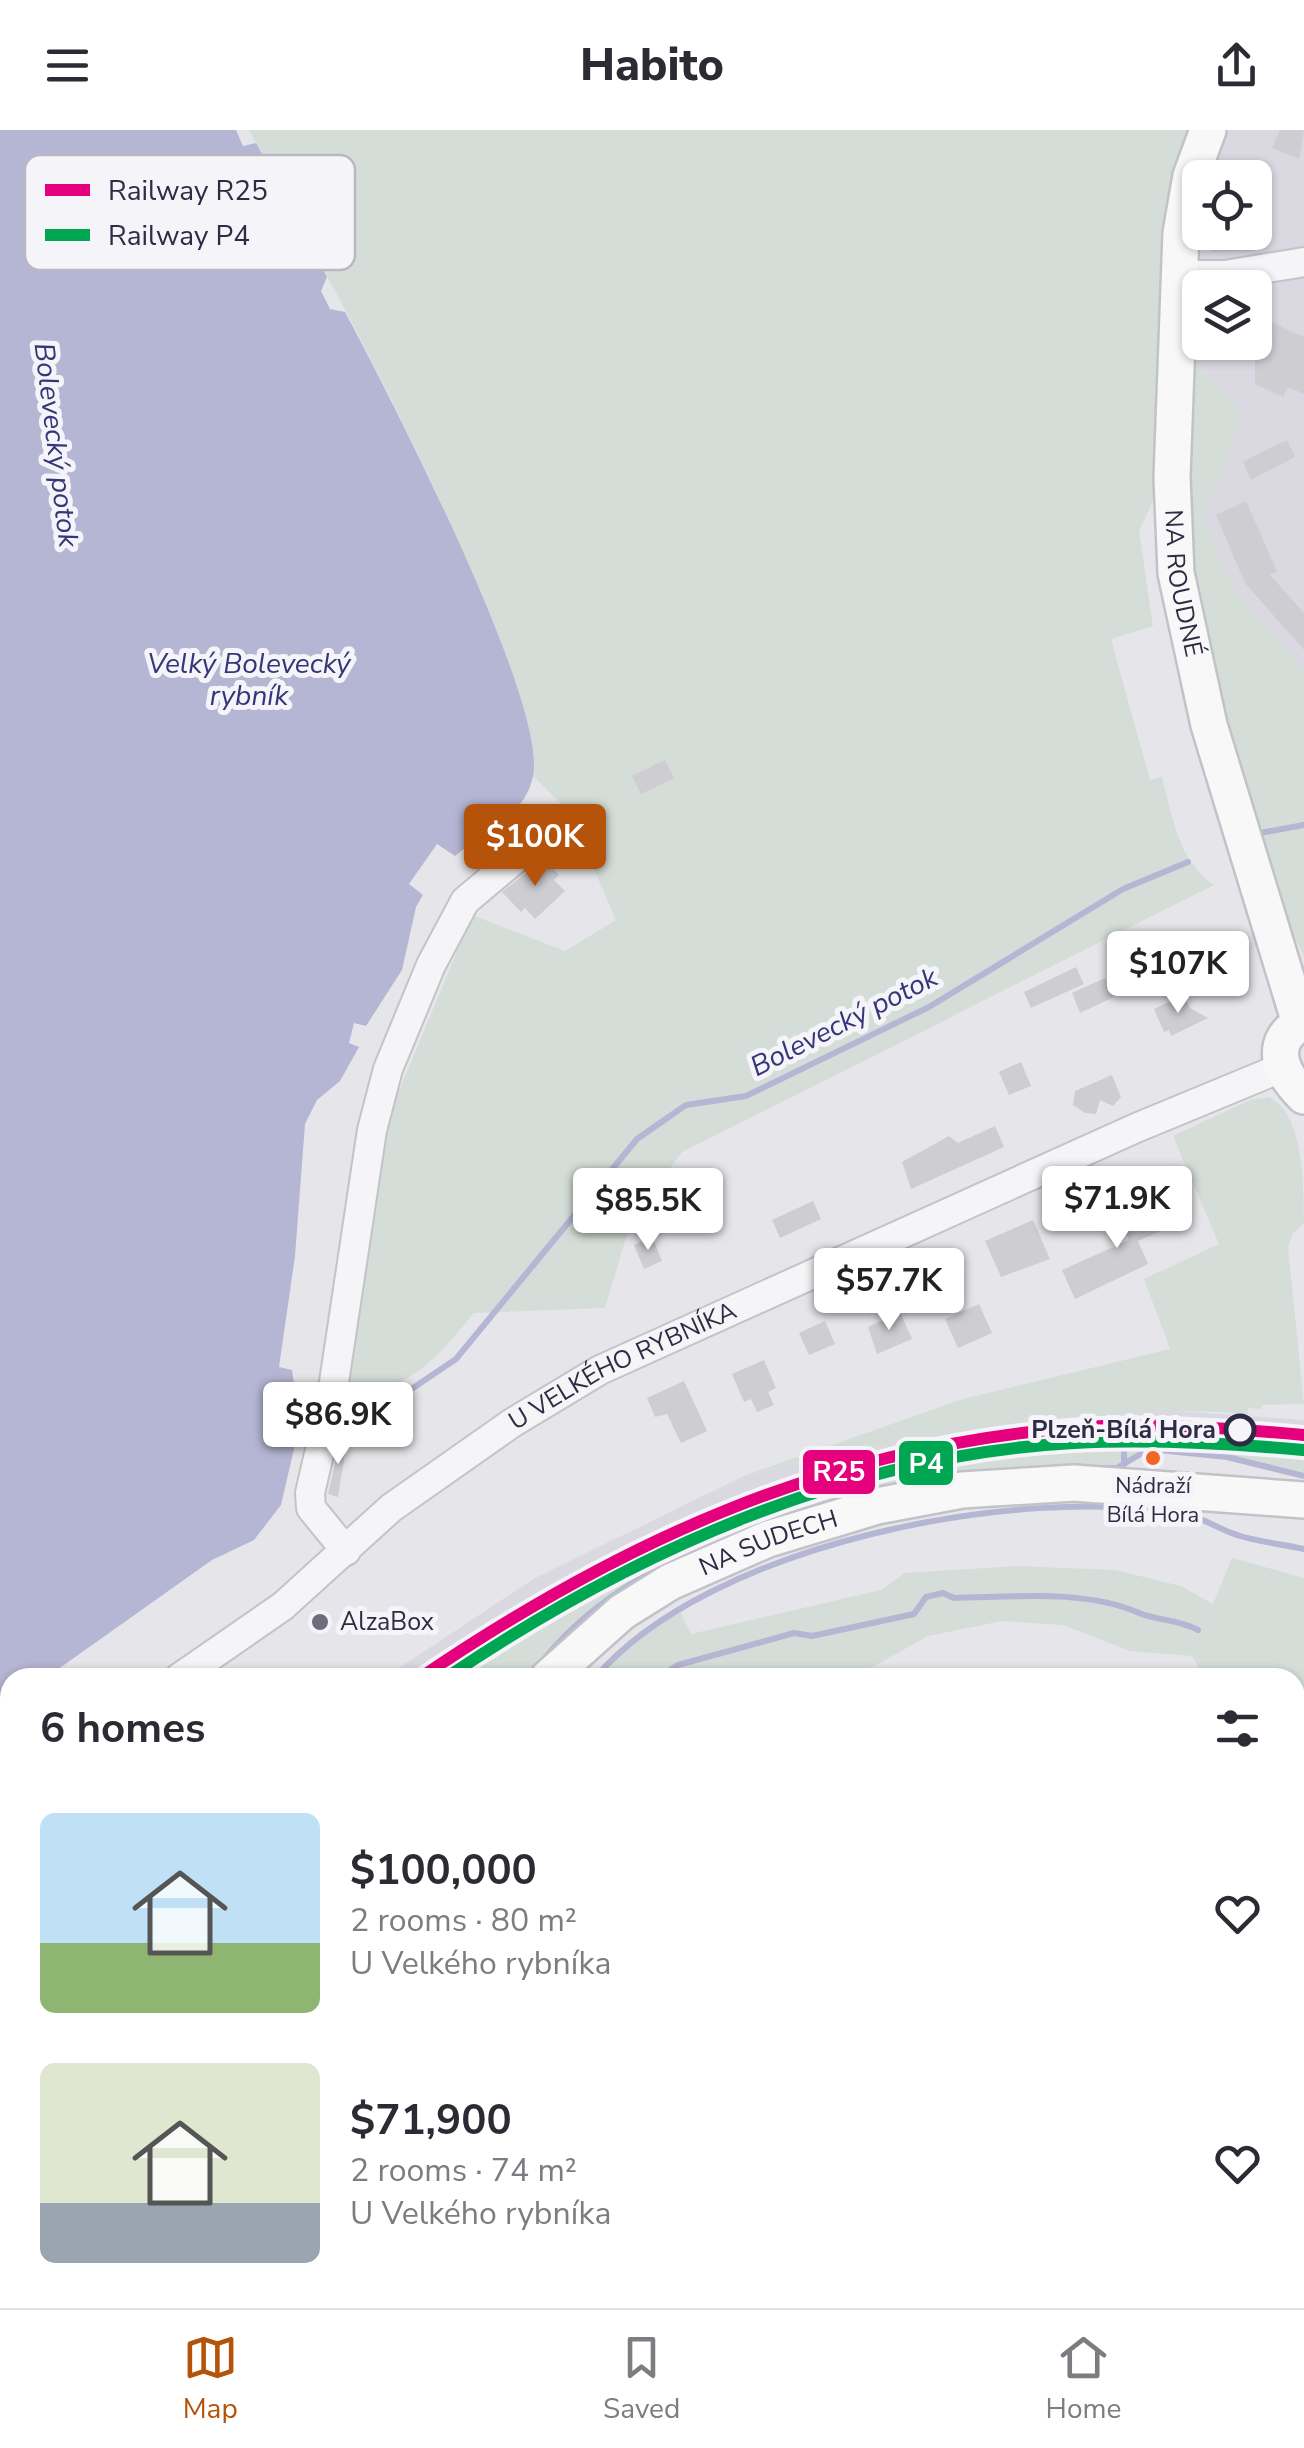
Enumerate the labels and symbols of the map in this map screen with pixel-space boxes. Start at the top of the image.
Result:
legend [25,155,355,270]
text: Railway R25 [108,172,268,210]
text: Railway P4 [108,217,250,255]
water label: Bolevecký potok [25,341,88,550]
street label: NA ROUDNÉ [1156,509,1211,660]
water label: Velký Bolevecký rybník [147,645,352,715]
pin: $100K [465,804,605,889]
pin: $107K [1108,931,1248,1016]
water label: Bolevecký potok [744,958,945,1086]
pin: $71.9K [1036,1166,1198,1251]
pin: $85.5K [567,1168,729,1253]
pin: $57.7K [808,1248,970,1333]
street label: U VELKÉHO RYBNÍKA [502,1294,742,1438]
pin: $86.9K [257,1382,419,1467]
place label: Plzeň-Bílá Hora [1031,1413,1216,1447]
marker: Plzeň-Bílá Hora [1225,1415,1255,1445]
line badge: P4 [897,1439,955,1487]
text: P4 [908,1445,944,1483]
line badge: R25 [801,1448,877,1496]
marker: Nádraží Bílá Hora [1143,1448,1163,1468]
text: R25 [813,1453,865,1491]
place label: Nádraží Bílá Hora [1107,1471,1199,1530]
street label: NA SUDECH [694,1502,842,1584]
place label: AlzaBox [340,1605,434,1639]
marker: AlzaBox [309,1611,331,1633]

